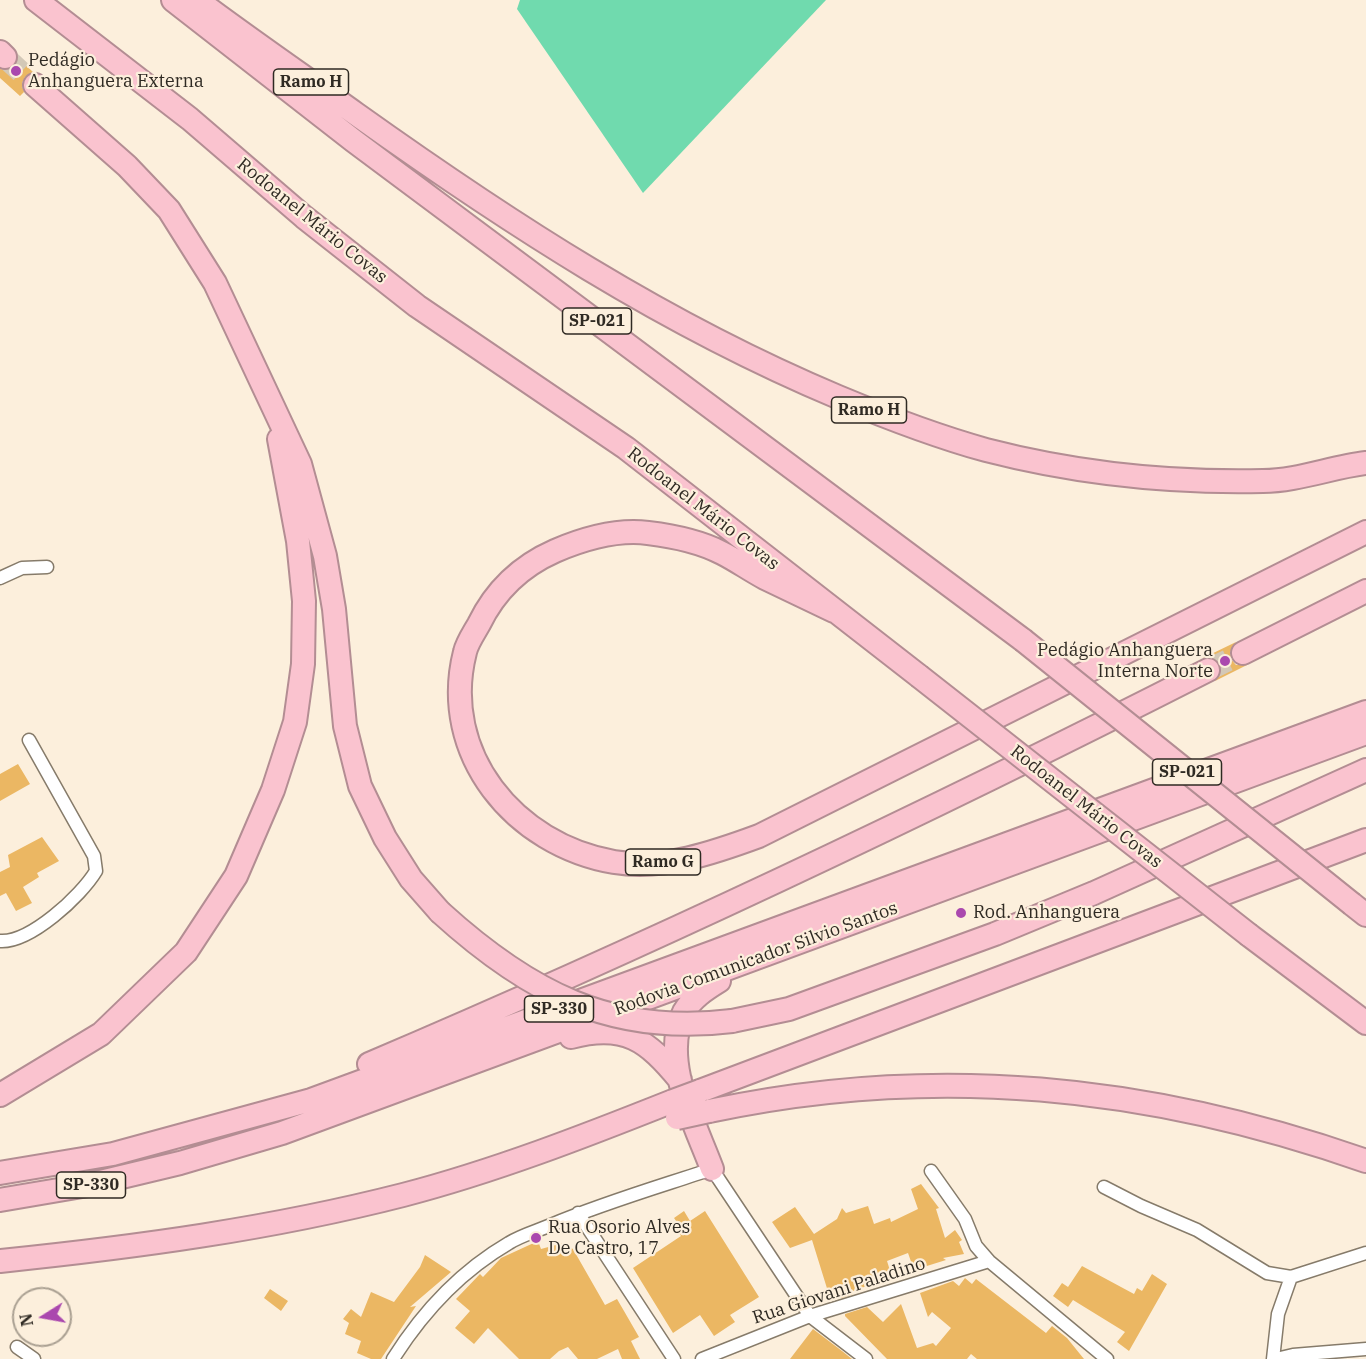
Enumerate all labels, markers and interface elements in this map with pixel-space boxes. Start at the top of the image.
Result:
place label: Pedágio Anhanguera Externa [28,50,204,92]
marker: Pedágio Anhanguera Externa [9,64,23,78]
road number: Ramo H [274,69,348,95]
street label: Rodoanel Mário Covas [233,154,391,288]
road number: SP-021 [562,308,632,334]
road number: Ramo H [832,397,906,423]
street label: Rodoanel Mário Covas [623,443,783,575]
place label: Pedágio Anhanguera Interna Norte [1037,640,1213,682]
marker: Pedágio Anhanguera Interna Norte [1218,654,1232,668]
street label: Rodoanel Mário Covas [1006,741,1166,873]
road number: SP-021 [1152,759,1222,785]
road number: Ramo G [626,849,700,875]
street label: Rodovia Comunicador Silvio Santos [611,898,901,1020]
place label: Rod. Anhanguera [973,902,1120,924]
marker: Rod. Anhanguera [954,906,968,920]
road number: SP-330 [524,996,594,1022]
road number: SP-330 [56,1172,125,1198]
place label: Rua Osorio Alves De Castro, 17 [548,1217,690,1260]
marker: Rua Osorio Alves De Castro, 17 [529,1231,543,1245]
street label: Rua Giovani Paladino [750,1253,928,1329]
north arrow [12,1287,72,1347]
text: N [15,1312,37,1328]

